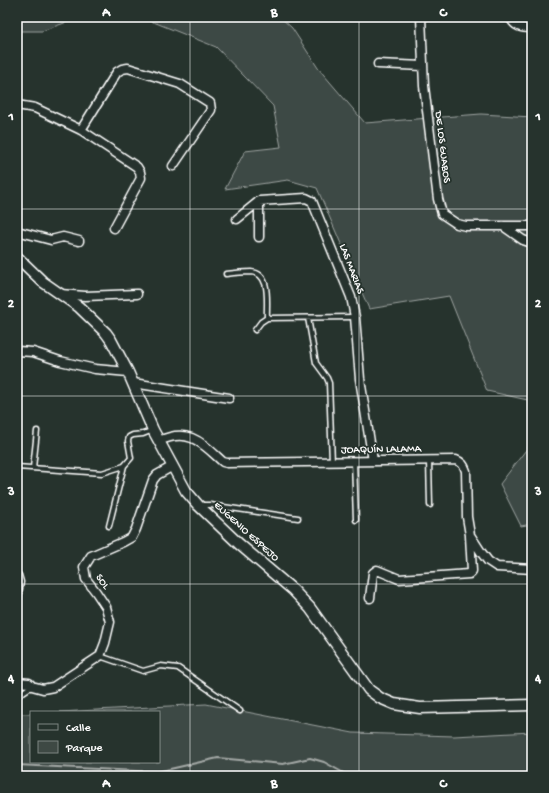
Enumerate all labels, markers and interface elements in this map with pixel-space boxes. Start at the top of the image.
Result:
text: A [101,6,111,21]
text: B [270,6,279,21]
text: C [438,6,448,21]
street label: DE LOS GUABOS [432,109,452,184]
text: 1 [7,110,14,125]
text: 1 [534,110,541,125]
street label: LAS MARIAS [336,242,366,296]
text: 2 [8,297,15,312]
text: 2 [535,297,542,312]
street label: JOAQUÍN LALAMA [341,442,422,457]
text: 3 [7,485,15,500]
text: 3 [534,485,542,500]
street label: EUGENIO ESPEJO [211,500,281,565]
street label: SOL [93,572,112,593]
text: 4 [7,672,15,687]
text: 4 [534,672,542,687]
legend [30,711,160,763]
text: Calle [66,722,91,736]
text: Parque [65,742,103,756]
text: A [101,777,111,792]
text: B [270,777,279,792]
text: C [438,777,448,792]

